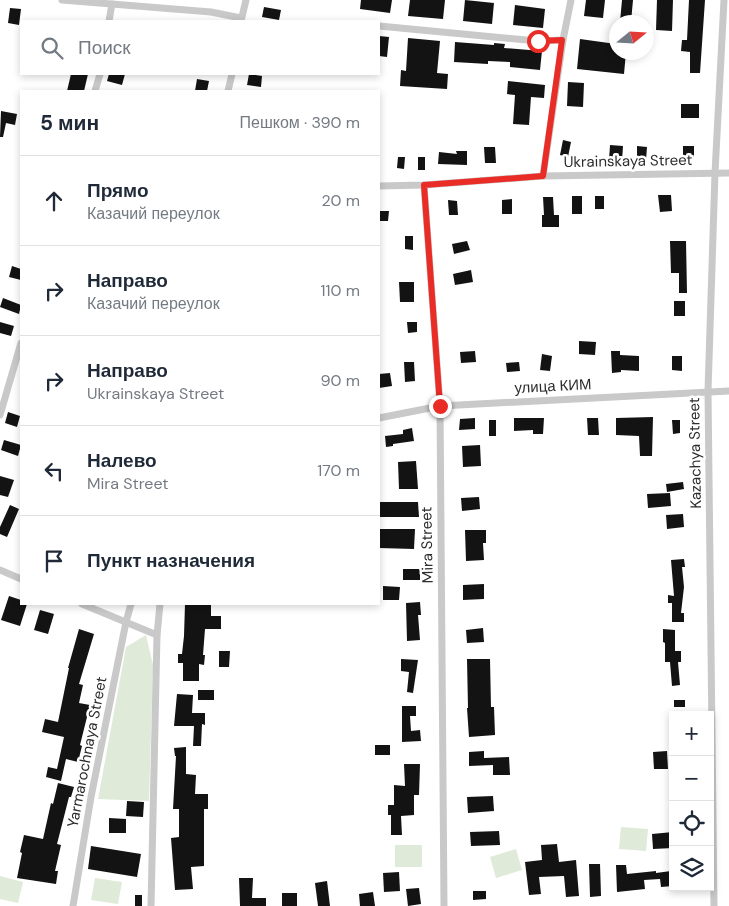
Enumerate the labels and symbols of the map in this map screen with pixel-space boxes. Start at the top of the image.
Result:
north arrow [609,15,654,60]
route start [527,30,550,53]
street label: Ukrainskaya Street [563,150,693,172]
street label: улица КИМ [514,374,592,398]
route end [429,395,452,418]
street label: Kazachya Street [684,397,706,509]
street label: Mira Street [416,507,438,583]
street label: Yarmarochnaya Street [63,675,111,829]

